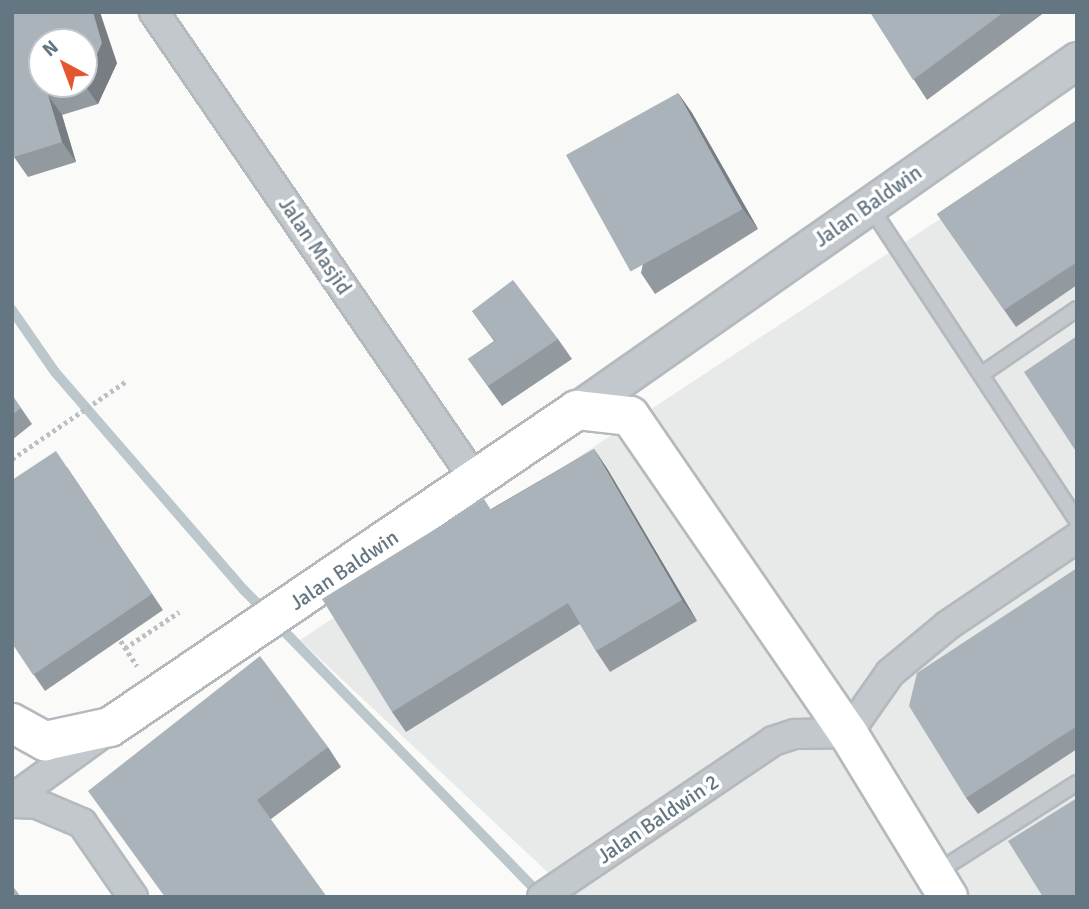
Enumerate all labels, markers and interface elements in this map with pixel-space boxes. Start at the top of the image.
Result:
north arrow [28,28,98,98]
text: N [38,35,63,62]
street label: Jalan Baldwin [809,160,927,252]
street label: Jalan Masjid [273,193,357,299]
street label: Jalan Baldwin [285,524,403,616]
street label: Jalan Baldwin 2 [592,769,724,869]

